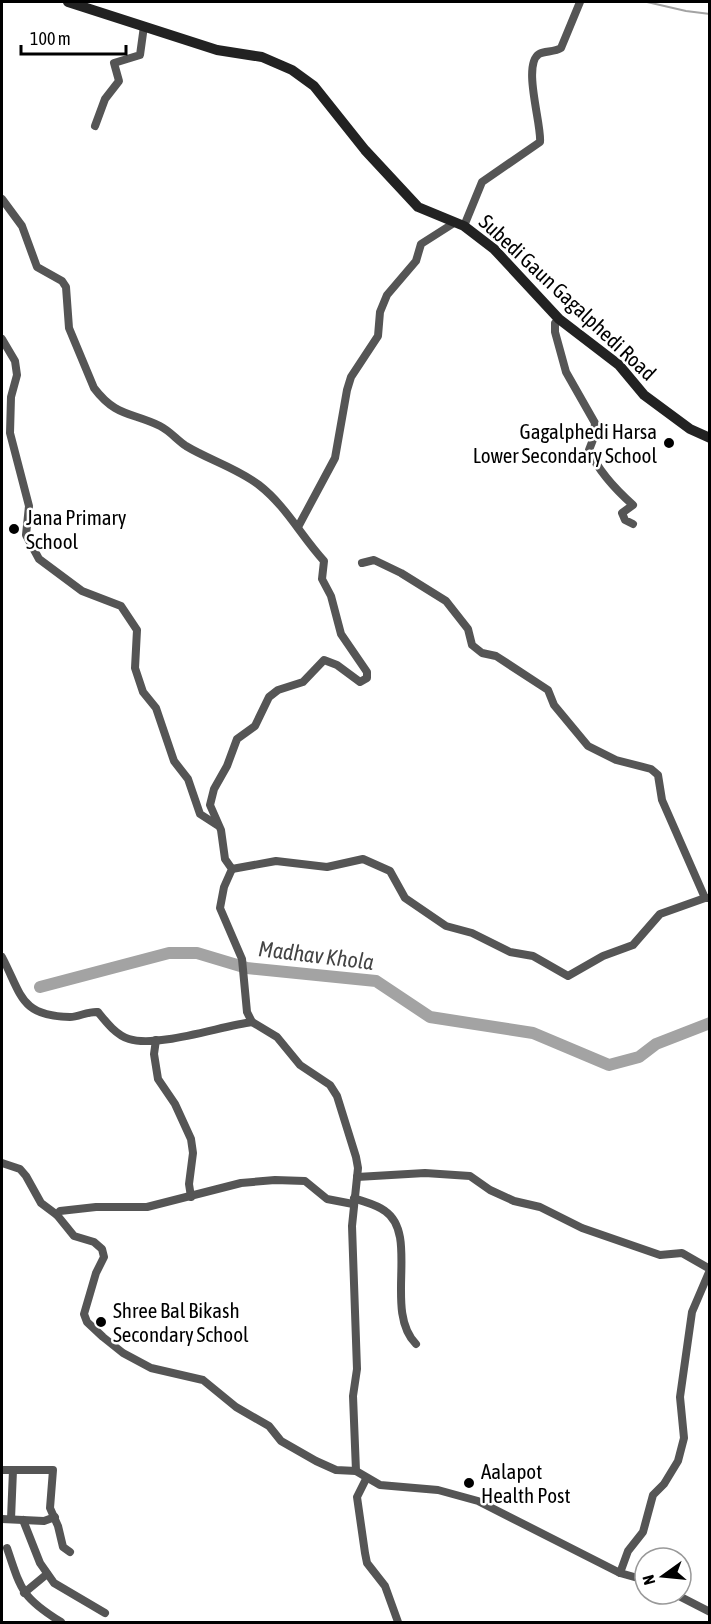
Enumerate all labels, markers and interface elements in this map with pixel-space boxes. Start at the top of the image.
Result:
scale bar [21,18,126,56]
text: 100 m [30,28,71,49]
street label: Subedi Gaun Gagalphedi Road [475,209,661,385]
place label: Gagalphedi Harsa Lower Secondary School [473,419,657,467]
marker: Gagalphedi Harsa Lower Secondary School [662,436,676,450]
place label: Jana Primary School [26,505,127,553]
marker: Jana Primary School [7,522,21,536]
water label: Madhav Khola [257,935,375,975]
place label: Shree Bal Bikash Secondary School [113,1298,249,1346]
marker: Shree Bal Bikash Secondary School [94,1315,108,1329]
place label: Aalapot Health Post [481,1459,571,1507]
marker: Aalapot Health Post [462,1476,476,1490]
north arrow [633,1546,693,1606]
text: N [639,1573,658,1587]

